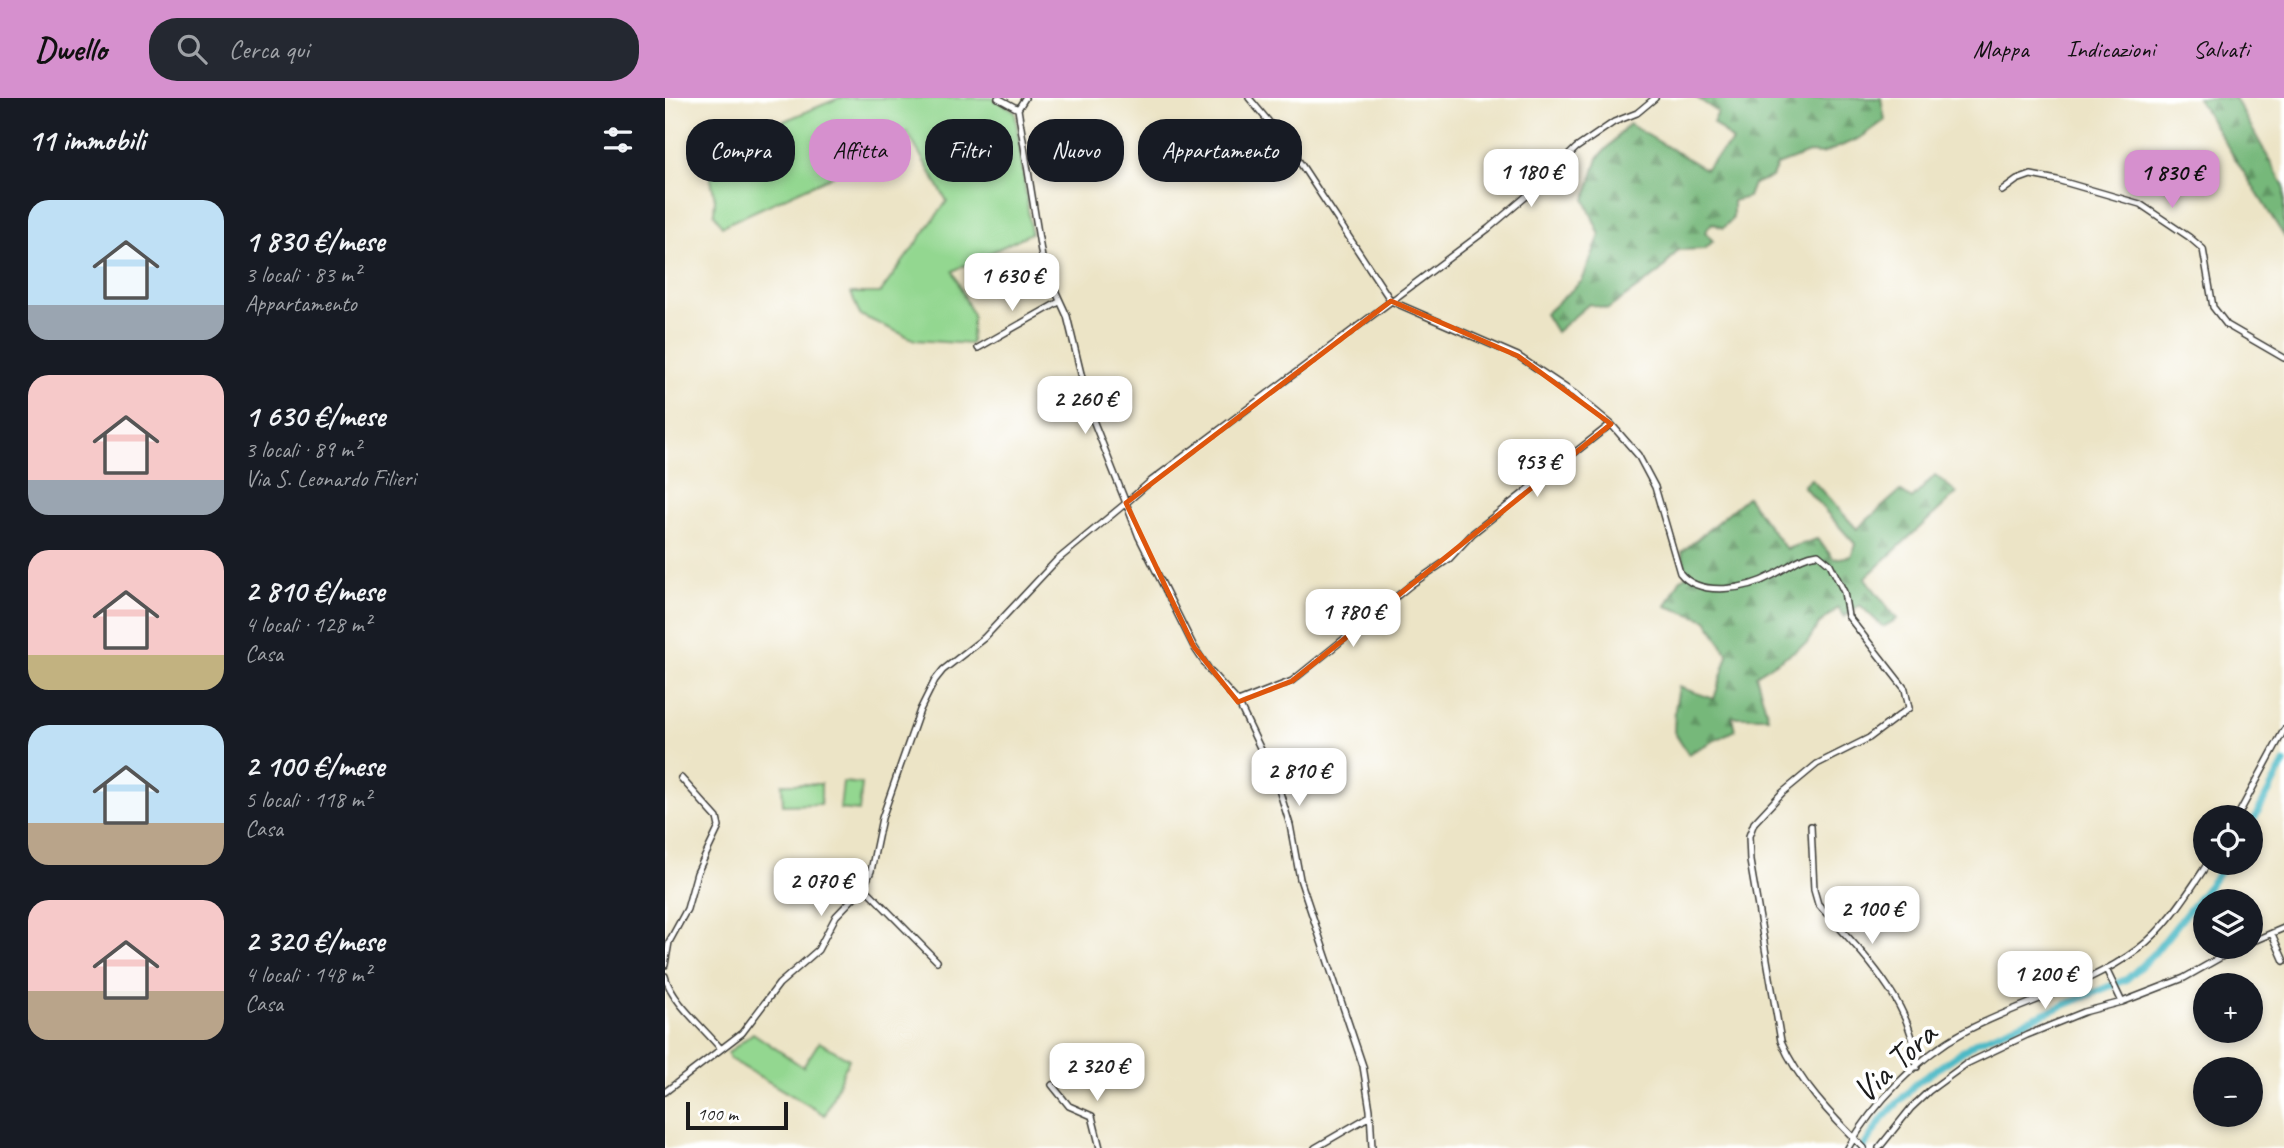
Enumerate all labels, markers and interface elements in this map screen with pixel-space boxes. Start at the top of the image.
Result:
search box [149,18,639,81]
text: Dwello [35,28,107,70]
icon: search [173,30,211,68]
text: Cerca qui [229,33,309,66]
text: Mappa [1973,34,2029,64]
text: Indicazioni [2067,34,2155,64]
text: Salvati [2193,34,2249,64]
chip: Compra [686,119,795,182]
chip: Affitta [809,119,911,182]
chip: Filtri [925,119,1013,182]
chip: Nuovo [1027,119,1124,182]
chip: Appartamento [1138,119,1302,182]
text: 11 immobili [28,121,145,159]
icon: filters [599,121,637,159]
pin: 1 180 € [1466,150,1596,209]
pin: 1 830 € [2107,150,2237,210]
text: 1 180 € [1500,157,1562,186]
text: 1 830 € [2141,158,2203,187]
text: 1 830 €/mese [245,222,385,260]
icon: home [84,228,168,312]
pin: 1 630 € [947,254,1077,313]
text: 3 locali · 83 m² [245,260,360,289]
text: 1 630 € [980,261,1044,290]
text: Appartamento [245,289,357,318]
pin: 2 260 € [1020,376,1150,436]
text: 2 260 € [1053,384,1117,413]
text: 1 630 €/mese [245,397,385,435]
icon: home [84,403,168,487]
text: 3 locali · 89 m² [245,435,360,464]
pin: 953 € [1488,440,1586,499]
text: 953 € [1514,447,1560,476]
text: Via S. Leonardo Filieri [245,464,416,493]
text: 2 810 €/mese [245,572,385,610]
icon: home [84,578,168,662]
pin: 1 780 € [1288,589,1418,649]
text: 1 780 € [1322,597,1384,626]
text: 4 locali · 128 m² [245,610,371,639]
text: Casa [245,639,283,668]
text: 2 100 €/mese [245,747,385,785]
pin: 2 810 € [1234,748,1364,808]
icon: home [84,753,168,837]
text: 2 810 € [1268,756,1330,785]
text: 5 locali · 118 m² [245,785,371,814]
map controls [2193,805,2263,1127]
button: locate [2193,805,2263,875]
text: Casa [245,814,283,843]
pin: 2 070 € [756,858,886,918]
text: 2 070 € [790,866,852,895]
pin: 2 100 € [1807,886,1937,946]
button: layers [2193,889,2263,959]
text: 2 100 € [1841,894,1903,923]
text: 2 320 €/mese [245,922,385,960]
icon: home [84,928,168,1012]
pin: 1 200 € [1980,951,2110,1011]
text: 1 200 € [2014,959,2076,988]
text: 4 locali · 148 m² [245,960,371,989]
button: + [2193,973,2263,1043]
text: Casa [245,989,283,1018]
street label: Via Tora [1843,1010,1948,1113]
pin: 2 320 € [1032,1044,1162,1103]
text: 2 320 € [1066,1051,1128,1080]
button: − [2193,1057,2263,1127]
scale bar [686,1099,787,1131]
text: 100 m [697,1102,738,1126]

